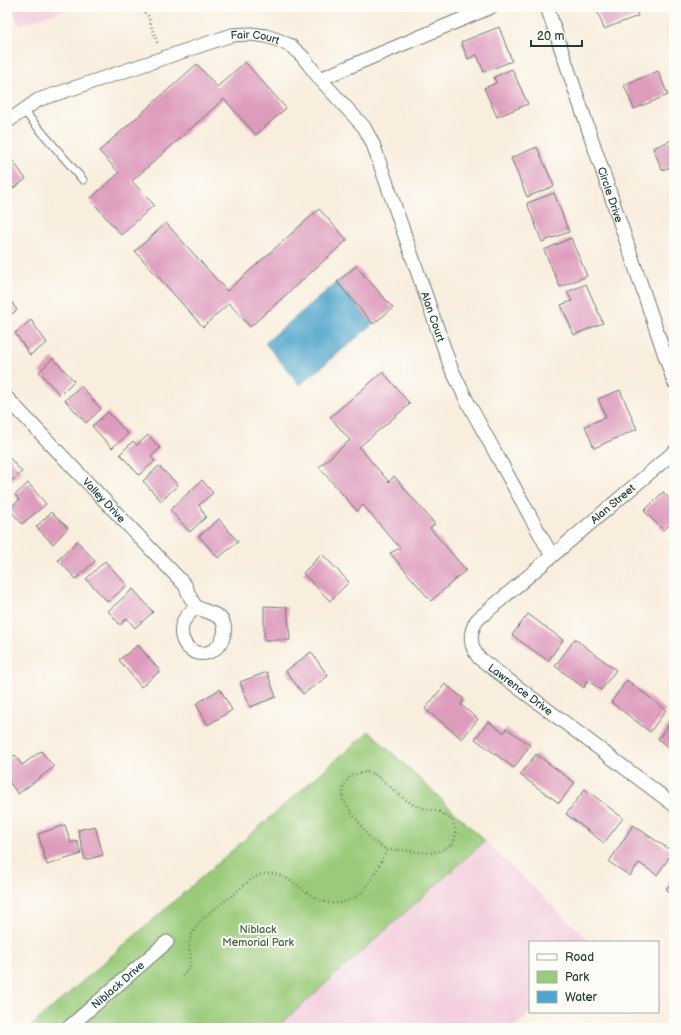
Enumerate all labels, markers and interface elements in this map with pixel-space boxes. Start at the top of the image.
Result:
scale bar [531,22,582,48]
street label: Fair Court [230,27,282,47]
text: 20 m [537,29,564,44]
street label: Circle Drive [595,165,626,224]
street label: Alan Court [418,290,448,344]
street label: Valley Drive [80,475,129,525]
street label: Alan Street [588,481,639,526]
street label: Lawrence Drive [486,661,556,718]
park label: Niblack Memorial Park [222,923,294,949]
legend [529,941,659,1013]
text: Road [565,950,594,965]
street label: Niblack Drive [89,958,147,1011]
text: Park [565,970,589,985]
text: Water [565,990,597,1005]

